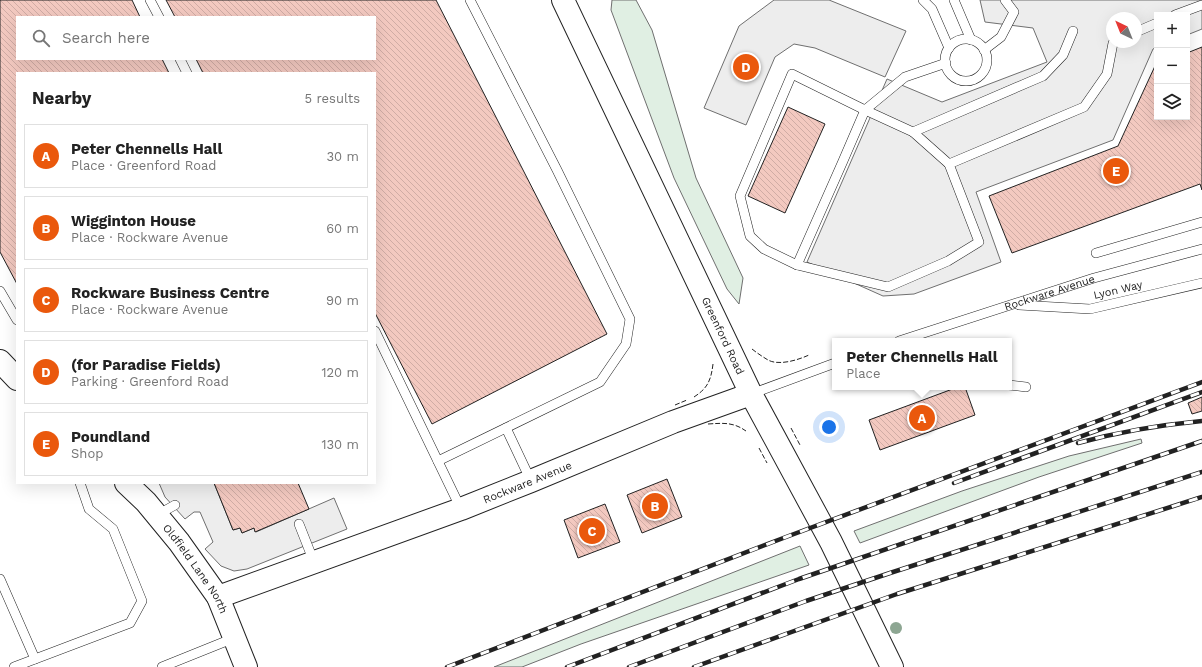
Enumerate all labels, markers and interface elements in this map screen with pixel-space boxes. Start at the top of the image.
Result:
north arrow [1106,12,1142,48]
map controls [1154,12,1190,120]
button: + [1154,12,1190,48]
search box [16,16,376,60]
icon: search [30,27,52,49]
text: Search here [62,29,150,47]
button: − [1154,48,1190,84]
pin: D [733,52,759,82]
button: layers [1154,84,1190,120]
text: Nearby [32,88,91,108]
text: 5 results [305,91,360,106]
text: Peter Chennells Hall [71,140,222,158]
text: A [42,149,50,164]
text: 30 m [327,149,359,164]
pin: E [1103,156,1129,186]
text: Place · Greenford Road [71,158,216,173]
text: Wigginton House [71,212,196,230]
text: B [42,221,50,236]
text: 60 m [326,221,359,236]
text: Place · Rockware Avenue [71,230,228,245]
street label: Rockware Avenue [1002,272,1096,313]
street label: Lyon Way [1092,278,1144,302]
text: Rockware Business Centre [71,284,269,302]
text: C [42,293,50,308]
text: 90 m [326,293,359,308]
street label: Greenford Road [699,295,747,377]
text: Place · Rockware Avenue [71,302,228,317]
popup [832,338,1012,390]
text: Peter Chennells Hall [846,348,998,366]
text: (for Paradise Fields) [71,356,221,374]
text: D [41,365,51,380]
text: 120 m [321,365,359,380]
text: Place [846,366,880,381]
text: Parking · Greenford Road [71,374,229,389]
pin: A [909,403,935,433]
your location [819,417,839,437]
text: Poundland [71,428,150,446]
text: E [42,437,50,452]
text: 130 m [321,437,359,452]
text: Shop [71,446,103,461]
street label: Rockware Avenue [481,458,574,506]
pin: B [642,491,668,521]
pin: C [579,516,605,546]
street label: Oldfield Lane North [160,521,230,615]

